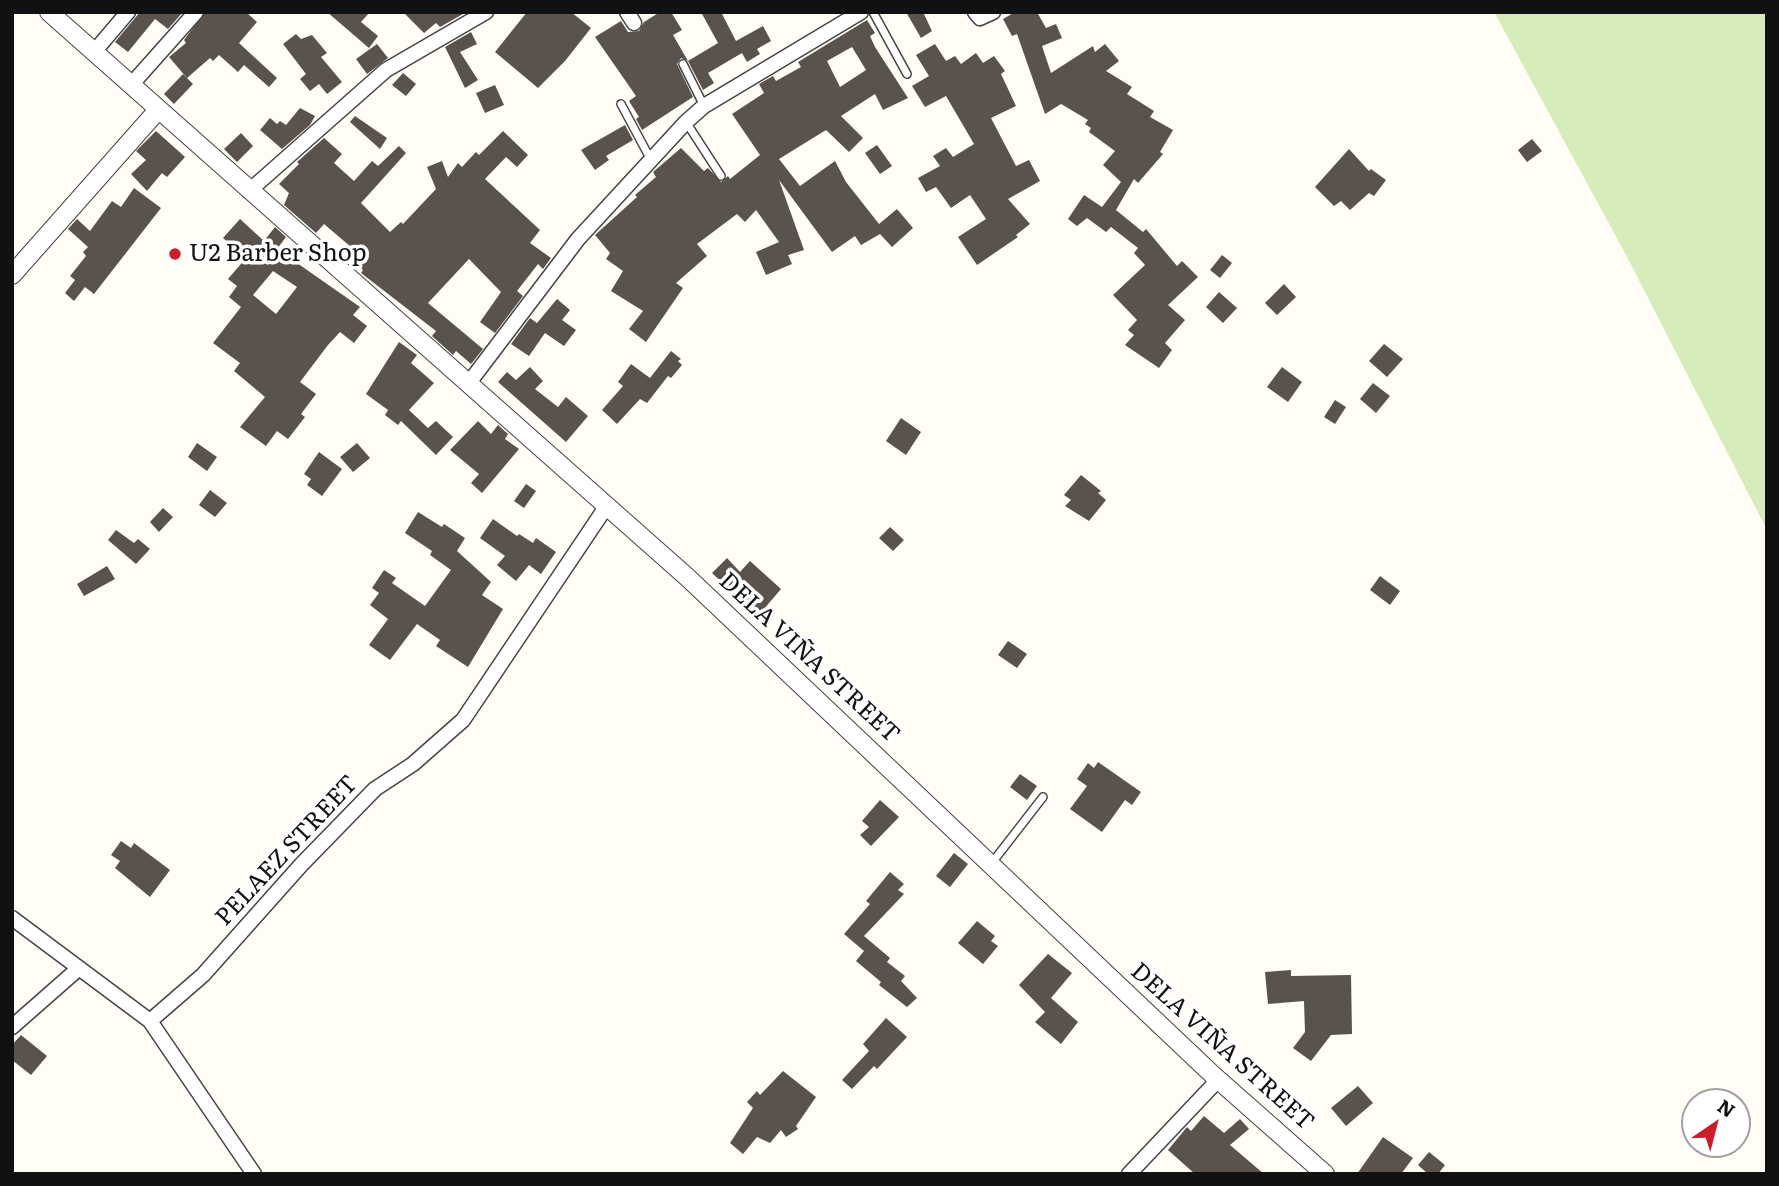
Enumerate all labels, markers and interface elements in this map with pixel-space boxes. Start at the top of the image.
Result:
place label: U2 Barber Shop [189,240,366,268]
marker: U2 Barber Shop [167,246,183,262]
street label: DELA VIÑA STREET [713,567,905,749]
street label: PELAEZ STREET [210,770,364,932]
street label: DELA VIÑA STREET [1124,957,1320,1137]
north arrow [1681,1088,1751,1158]
text: N [1712,1091,1741,1123]

